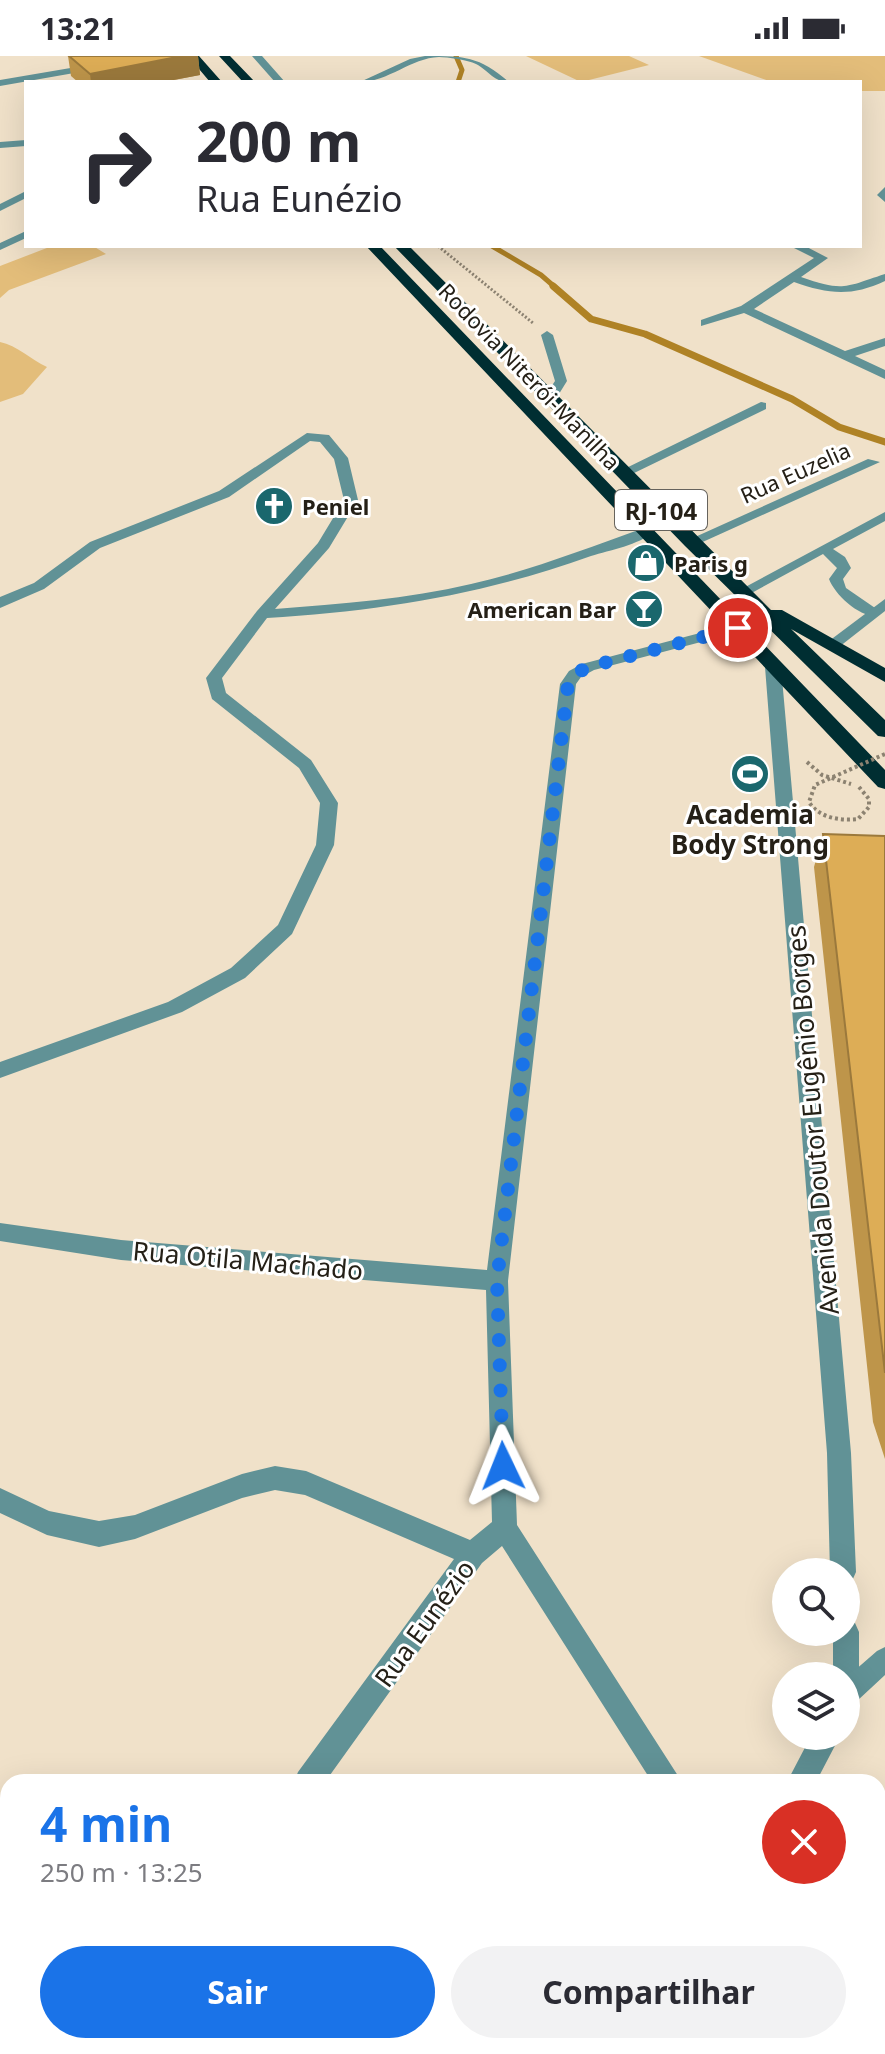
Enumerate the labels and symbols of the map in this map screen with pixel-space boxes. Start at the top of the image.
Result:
street label: Rodovia Niterói-Manilha [433,276,627,476]
street label: Rua Euzelia [735,434,855,510]
church icon: Peniel [253,485,295,527]
road number: RJ-104 [615,490,707,530]
place label: Peniel [302,491,369,521]
shop icon: Paris g [625,542,667,584]
place label: Paris g [674,548,748,578]
bar icon: American Bar [623,588,665,630]
place label: American Bar [468,594,616,624]
pin [704,594,772,662]
sports icon: Academia Body Strong [729,753,771,795]
place label: Academia Body Strong [671,796,829,862]
street label: Avenida Doutor Eugênio Borges [777,924,847,1316]
street label: Rua Otila Machado [131,1232,365,1288]
position arrow [461,1424,545,1508]
street label: Rua Eunézio [366,1552,482,1694]

